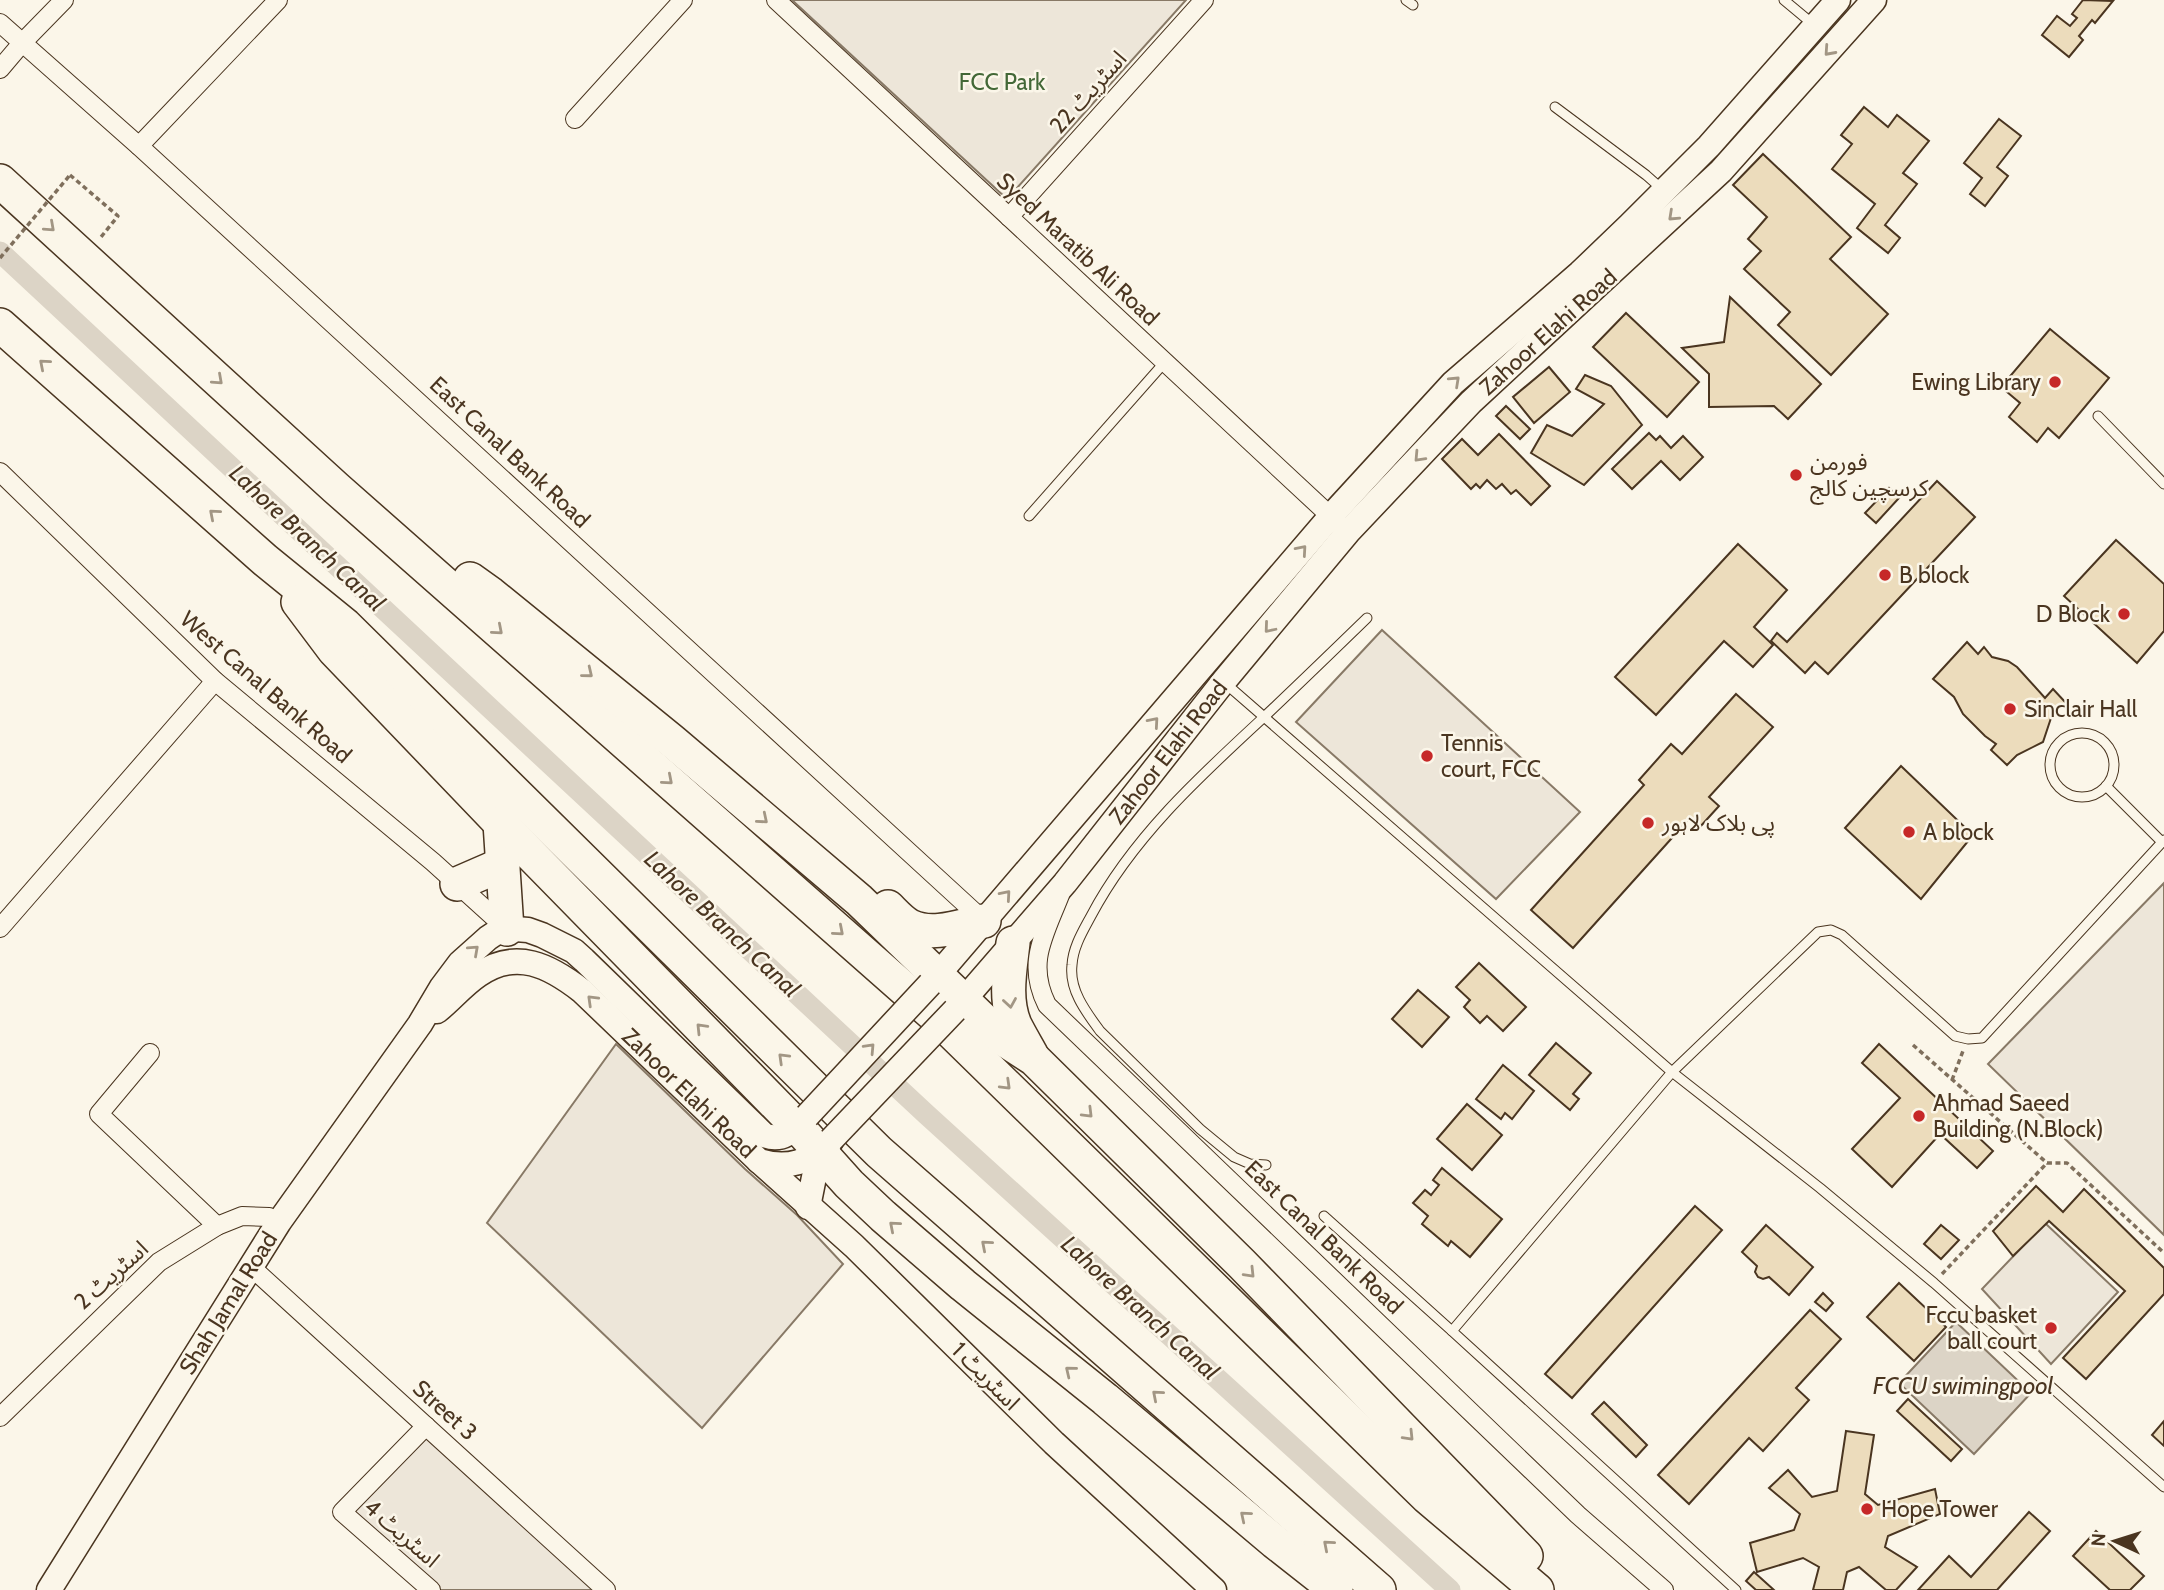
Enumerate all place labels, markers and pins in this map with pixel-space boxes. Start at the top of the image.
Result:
place label: Ewing Library [1911,368,2041,396]
marker: Ewing Library [2047,374,2063,390]
place label: فورمن کرسچین کالج [1810,448,1929,505]
marker: فورمن کرسچین کالج [1788,467,1804,483]
place label: B block [1899,561,1970,589]
marker: B block [1877,567,1893,583]
place label: D Block [2036,600,2111,628]
marker: D Block [2116,606,2132,622]
place label: Sinclair Hall [2024,695,2138,723]
marker: Sinclair Hall [2002,701,2018,717]
place label: Tennis court, FCC [1441,729,1541,783]
marker: Tennis court, FCC [1419,748,1435,764]
place label: پی بلاک لاہور [1661,809,1775,838]
marker: پی بلاک لاہور [1640,815,1656,831]
place label: A block [1923,818,1995,846]
marker: A block [1901,824,1917,840]
place label: Ahmad Saeed Building (N.Block) [1933,1089,2103,1143]
marker: Ahmad Saeed Building (N.Block) [1911,1108,1927,1124]
place label: Fccu basket ball court [1925,1301,2037,1355]
marker: Fccu basket ball court [2043,1320,2059,1336]
place label: Hope Tower [1881,1495,1999,1523]
marker: Hope Tower [1859,1501,1875,1517]

